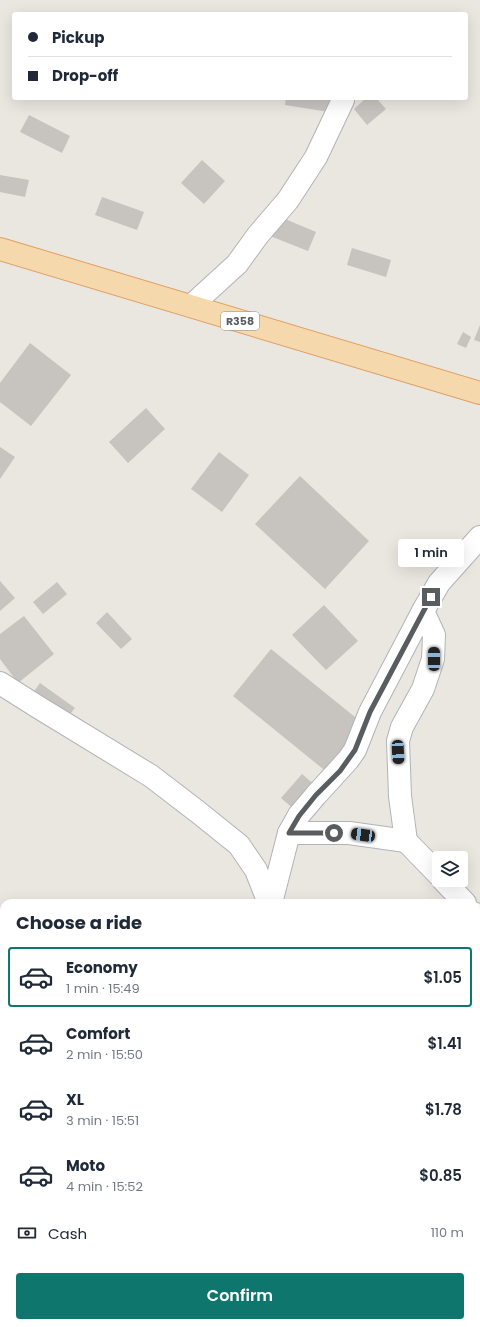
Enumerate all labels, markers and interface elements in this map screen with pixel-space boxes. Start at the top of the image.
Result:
text: Pickup [52,27,104,48]
text: Drop-off [52,65,118,86]
road number: R358 [221,312,259,330]
callout: 1 min [398,539,464,567]
text: 1 min [414,543,448,562]
route end [422,588,440,606]
car [428,647,440,671]
car [391,740,405,764]
route start [325,824,343,842]
car [350,827,376,843]
map controls [432,851,468,887]
button: layers [432,851,468,887]
text: Choose a ride [16,910,142,935]
text: Economy [66,957,138,978]
icon: car [18,959,54,995]
text: $1.05 [424,967,462,988]
text: 1 min · 15:49 [66,979,140,998]
text: Comfort [66,1023,130,1044]
icon: car [18,1025,54,1061]
text: $1.41 [428,1033,462,1054]
text: 2 min · 15:50 [66,1045,143,1064]
text: XL [66,1089,84,1110]
icon: car [18,1091,54,1127]
text: $1.78 [425,1099,462,1120]
text: 3 min · 15:51 [66,1111,139,1130]
text: Moto [66,1155,105,1176]
icon: car [18,1157,54,1193]
text: $0.85 [419,1165,462,1186]
text: 4 min · 15:52 [66,1177,143,1196]
icon: cash [16,1222,38,1244]
text: Cash [48,1223,87,1244]
text: 110 m [431,1223,464,1242]
button: Confirm [16,1273,464,1319]

